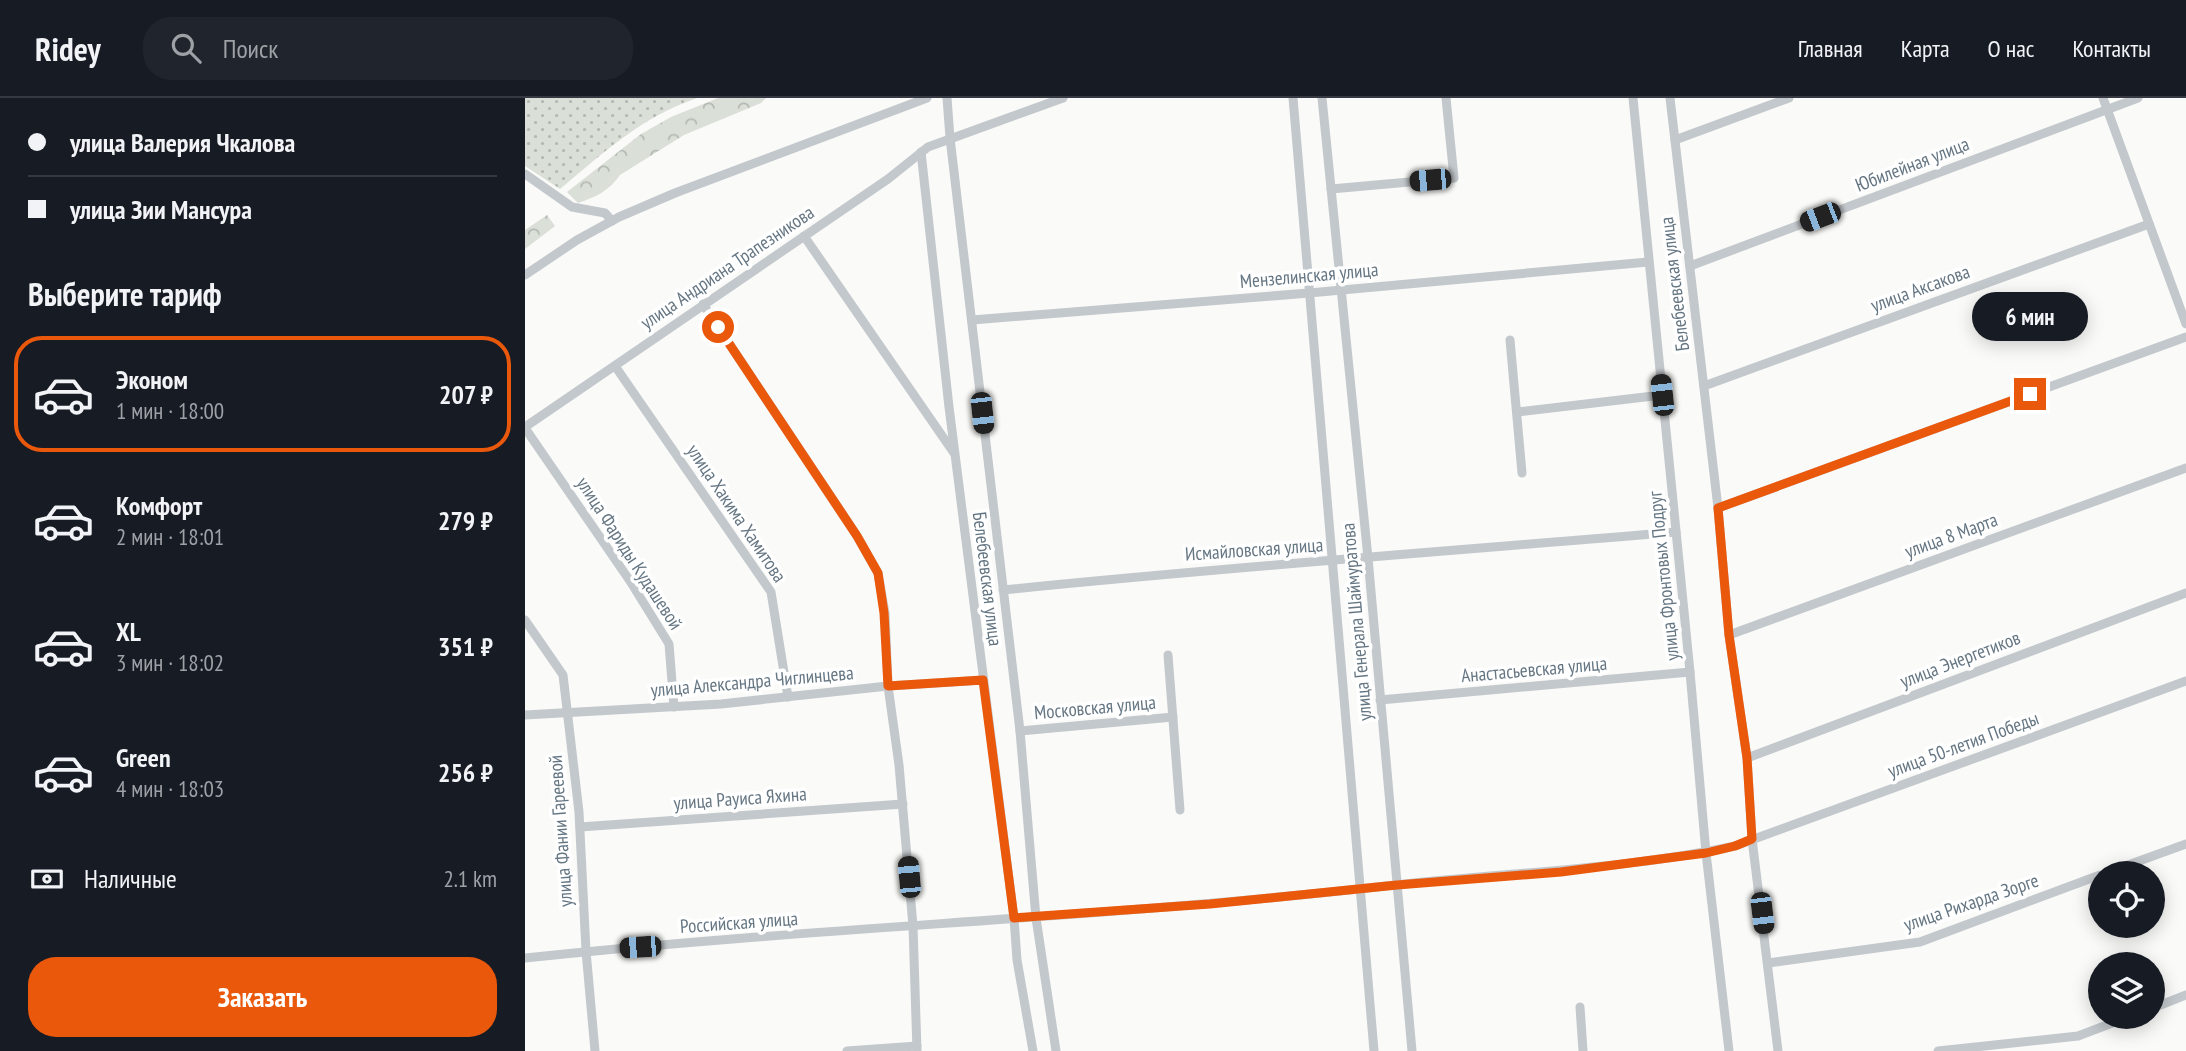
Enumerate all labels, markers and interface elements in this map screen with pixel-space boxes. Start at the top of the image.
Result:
search box [143,17,633,80]
text: Ridey [35,27,101,70]
icon: search [167,29,205,67]
text: Поиск [223,32,278,65]
text: Главная [1798,33,1863,64]
text: Карта [1901,33,1950,64]
text: О нас [1988,33,2034,64]
text: Контакты [2072,33,2151,64]
text: улица Валерия Чкалова [70,126,295,159]
street label: Юбилейная улица [1852,131,1972,197]
car [1409,168,1452,192]
text: улица Зии Мансура [70,193,252,226]
street label: улица Андриана Трапезникова [636,200,818,334]
car [1797,200,1844,234]
street label: Белебеевская улица [1654,216,1694,352]
street label: Мензелинская улица [1239,257,1379,293]
street label: улица Аксакова [1867,259,1973,317]
text: Выберите тариф [28,273,222,315]
callout: 6 мин [1972,292,2088,342]
text: 6 мин [2005,302,2055,331]
route start [702,311,734,343]
icon: car [32,363,95,426]
text: Эконом [116,363,188,396]
car [1650,373,1675,417]
text: 207 ₽ [439,378,493,411]
route end [2014,378,2046,410]
car [970,391,995,435]
text: 1 мин · 18:00 [116,396,224,425]
street label: улица Хакима Хамитова [682,439,792,587]
street label: улица Фариды Кудашевой [572,472,688,634]
icon: car [32,489,95,552]
text: Комфорт [116,489,202,522]
street label: улица Фронтовых Подруг [1642,490,1684,662]
text: 279 ₽ [438,504,493,537]
street label: улица 8 Марта [1901,507,2001,563]
street label: Белебеевская улица [968,511,1008,647]
text: 2 мин · 18:01 [116,522,224,551]
street label: улица Генерала Шаймуратова [1335,522,1377,722]
street label: Исмайловская улица [1184,532,1324,566]
icon: car [32,615,95,678]
text: XL [116,615,141,648]
street label: улица Энергетиков [1896,625,2024,693]
text: 351 ₽ [438,630,493,663]
text: 3 мин · 18:02 [116,648,224,677]
street label: Анастасьевская улица [1460,651,1608,687]
street label: улица Александра Чиглинцева [650,660,854,702]
street label: Московская улица [1033,690,1157,724]
street label: улица 50-летия Победы [1884,706,2042,782]
icon: car [32,741,95,804]
text: Green [116,741,171,774]
street label: улица Фании Гареевой [543,754,577,908]
text: 256 ₽ [438,756,493,789]
text: 4 мин · 18:03 [116,774,224,803]
street label: улица Рауиса Яхина [673,781,807,815]
car [897,855,922,899]
icon: cash [28,860,66,898]
map controls [2088,861,2165,1029]
button: locate [2088,861,2165,938]
text: Наличные [84,862,177,895]
text: 2.1 km [443,864,497,893]
street label: улица Рихарда Зорге [1900,868,2042,936]
car [1750,891,1775,935]
street label: Российская улица [679,906,799,938]
car [619,935,662,959]
button: layers [2088,952,2165,1029]
button: Заказать [28,957,497,1037]

